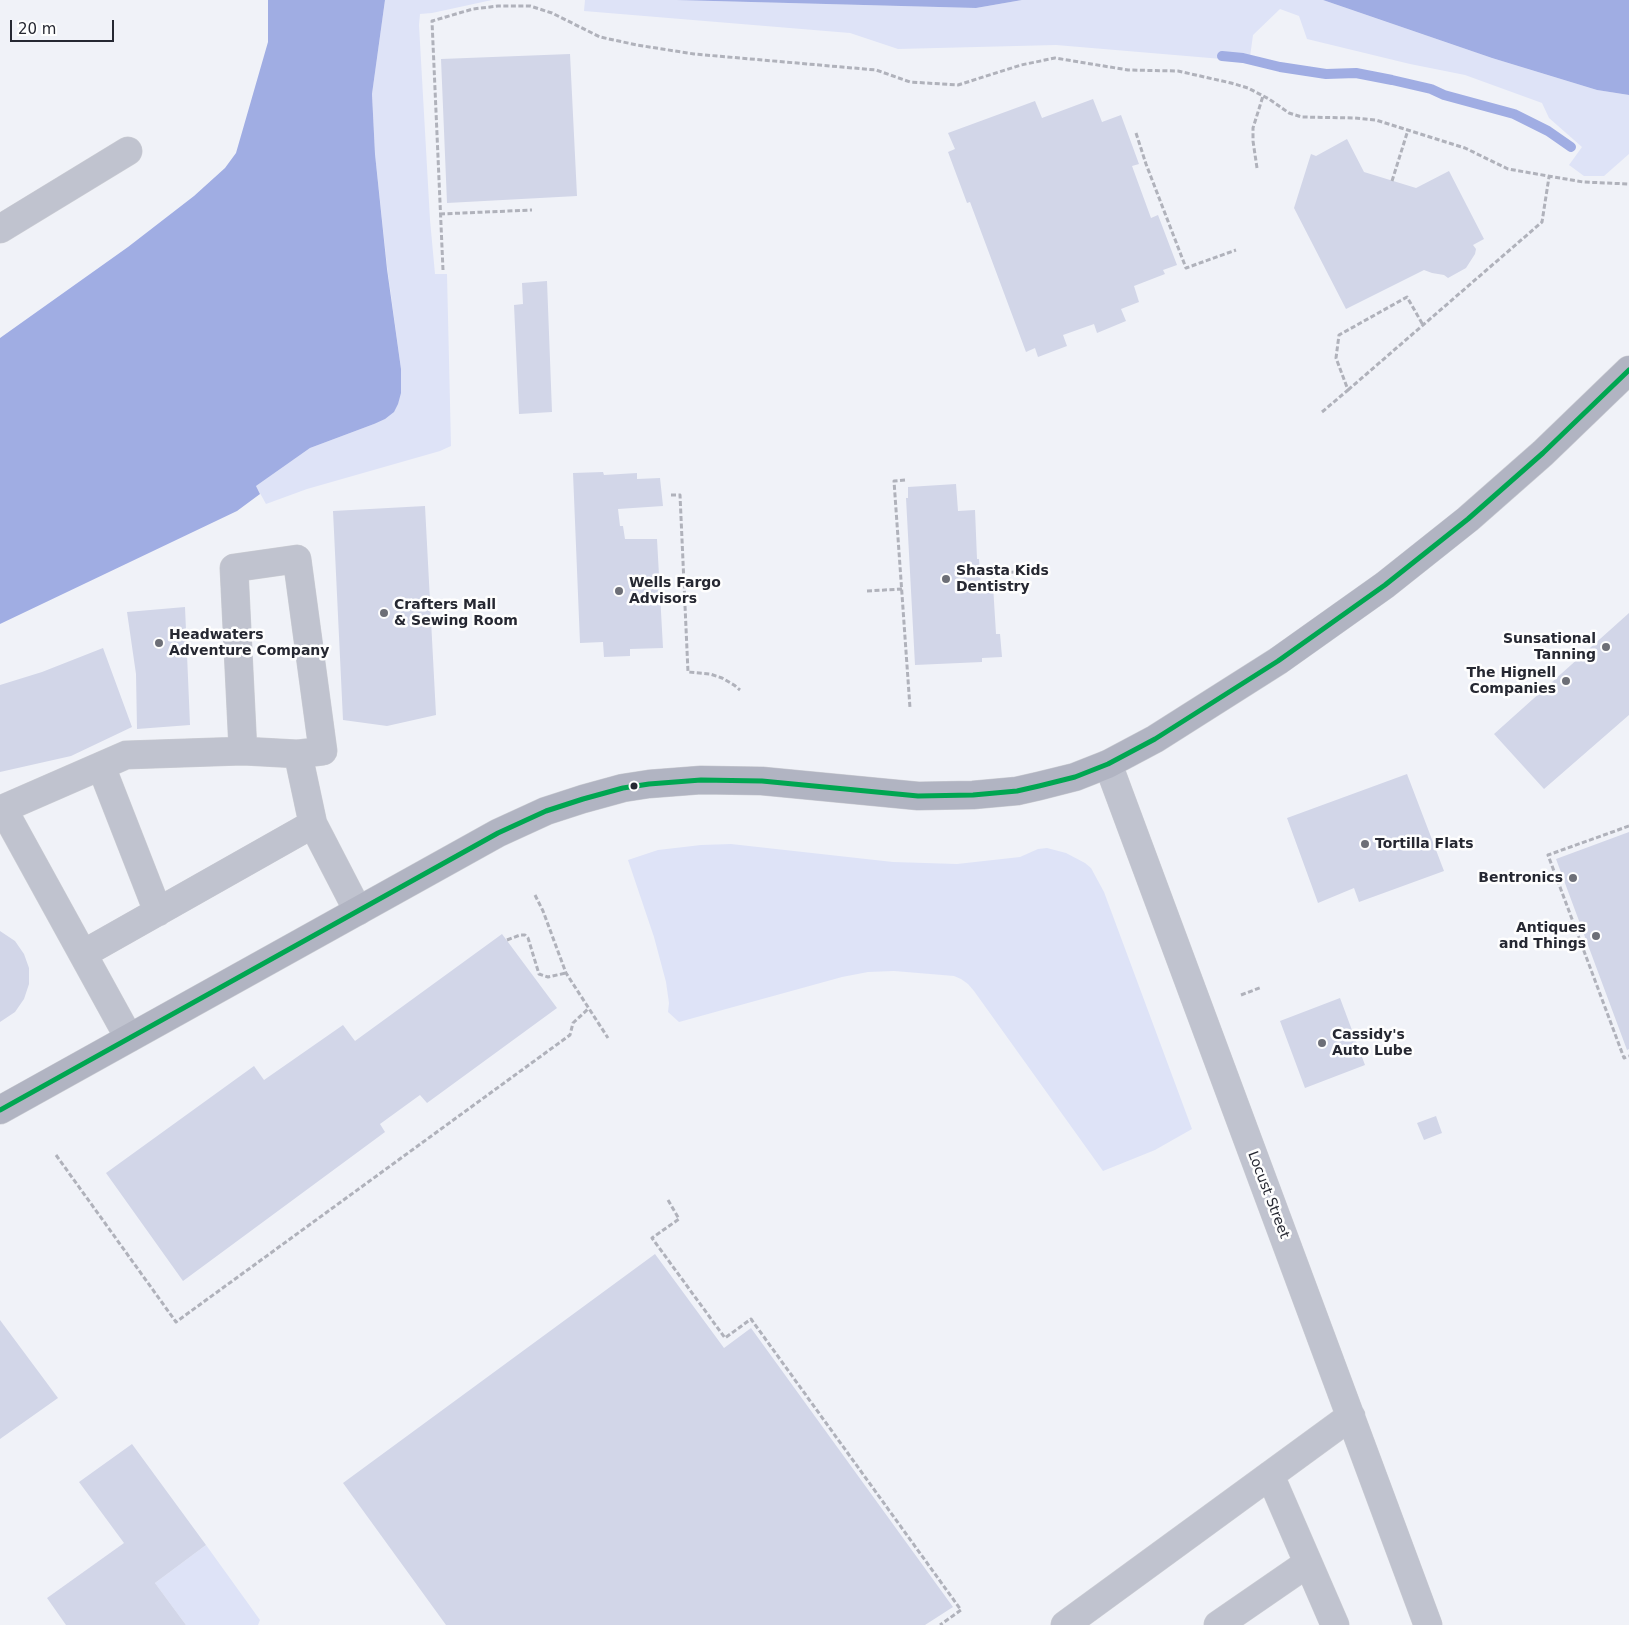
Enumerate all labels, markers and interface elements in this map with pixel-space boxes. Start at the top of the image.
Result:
scale bar [12,10,116,42]
text: 20 m [18,20,56,38]
place label: Shasta Kids Dentistry [956,563,1049,596]
marker: Shasta Kids Dentistry [940,573,952,585]
place label: Wells Fargo Advisors [629,575,721,608]
marker: Wells Fargo Advisors [613,585,625,597]
place label: Crafters Mall & Sewing Room [394,597,518,630]
marker: Crafters Mall & Sewing Room [378,607,390,619]
place label: Headwaters Adventure Company [169,627,329,660]
place label: Sunsational Tanning [1503,631,1596,664]
marker: Headwaters Adventure Company [153,637,165,649]
marker: Sunsational Tanning [1600,641,1612,653]
place label: The Hignell Companies [1467,665,1556,698]
marker: The Hignell Companies [1560,675,1572,687]
unlabelled marker [629,781,639,791]
place label: Tortilla Flats [1375,836,1473,852]
marker: Tortilla Flats [1359,838,1371,850]
place label: Bentronics [1478,870,1563,886]
marker: Bentronics [1567,872,1579,884]
place label: Antiques and Things [1499,920,1586,952]
marker: Antiques and Things [1590,930,1602,942]
place label: Cassidy's Auto Lube [1332,1027,1412,1060]
marker: Cassidy's Auto Lube [1316,1037,1328,1049]
street label: Locust Street [1244,1149,1292,1241]

